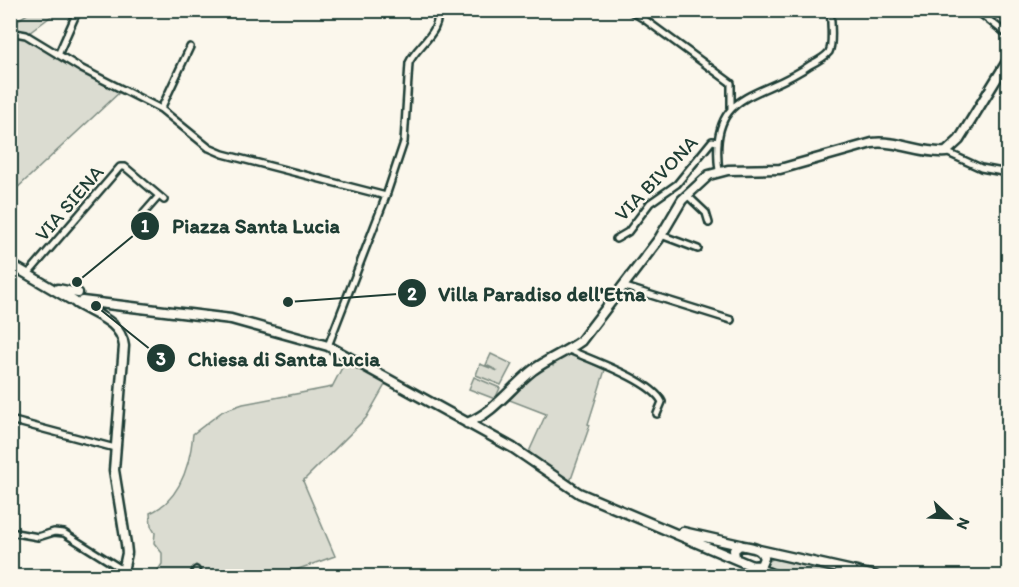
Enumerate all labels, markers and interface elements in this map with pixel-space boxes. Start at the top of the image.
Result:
street label: VIA BIVONA [609,130,703,226]
street label: VIA SIENA [30,160,109,246]
callout: Piazza Santa Lucia [130,206,352,245]
text: Piazza Santa Lucia [172,213,341,238]
text: 1 [141,215,150,237]
callout: Villa Paradiso dell'Etna [397,274,657,313]
text: Villa Paradiso dell'Etna [438,281,647,306]
text: 2 [407,283,417,305]
callout: Chiesa di Santa Lucia [146,339,392,378]
text: Chiesa di Santa Lucia [188,346,381,371]
text: 3 [156,348,166,370]
north arrow [920,488,980,548]
text: N [952,515,974,532]

